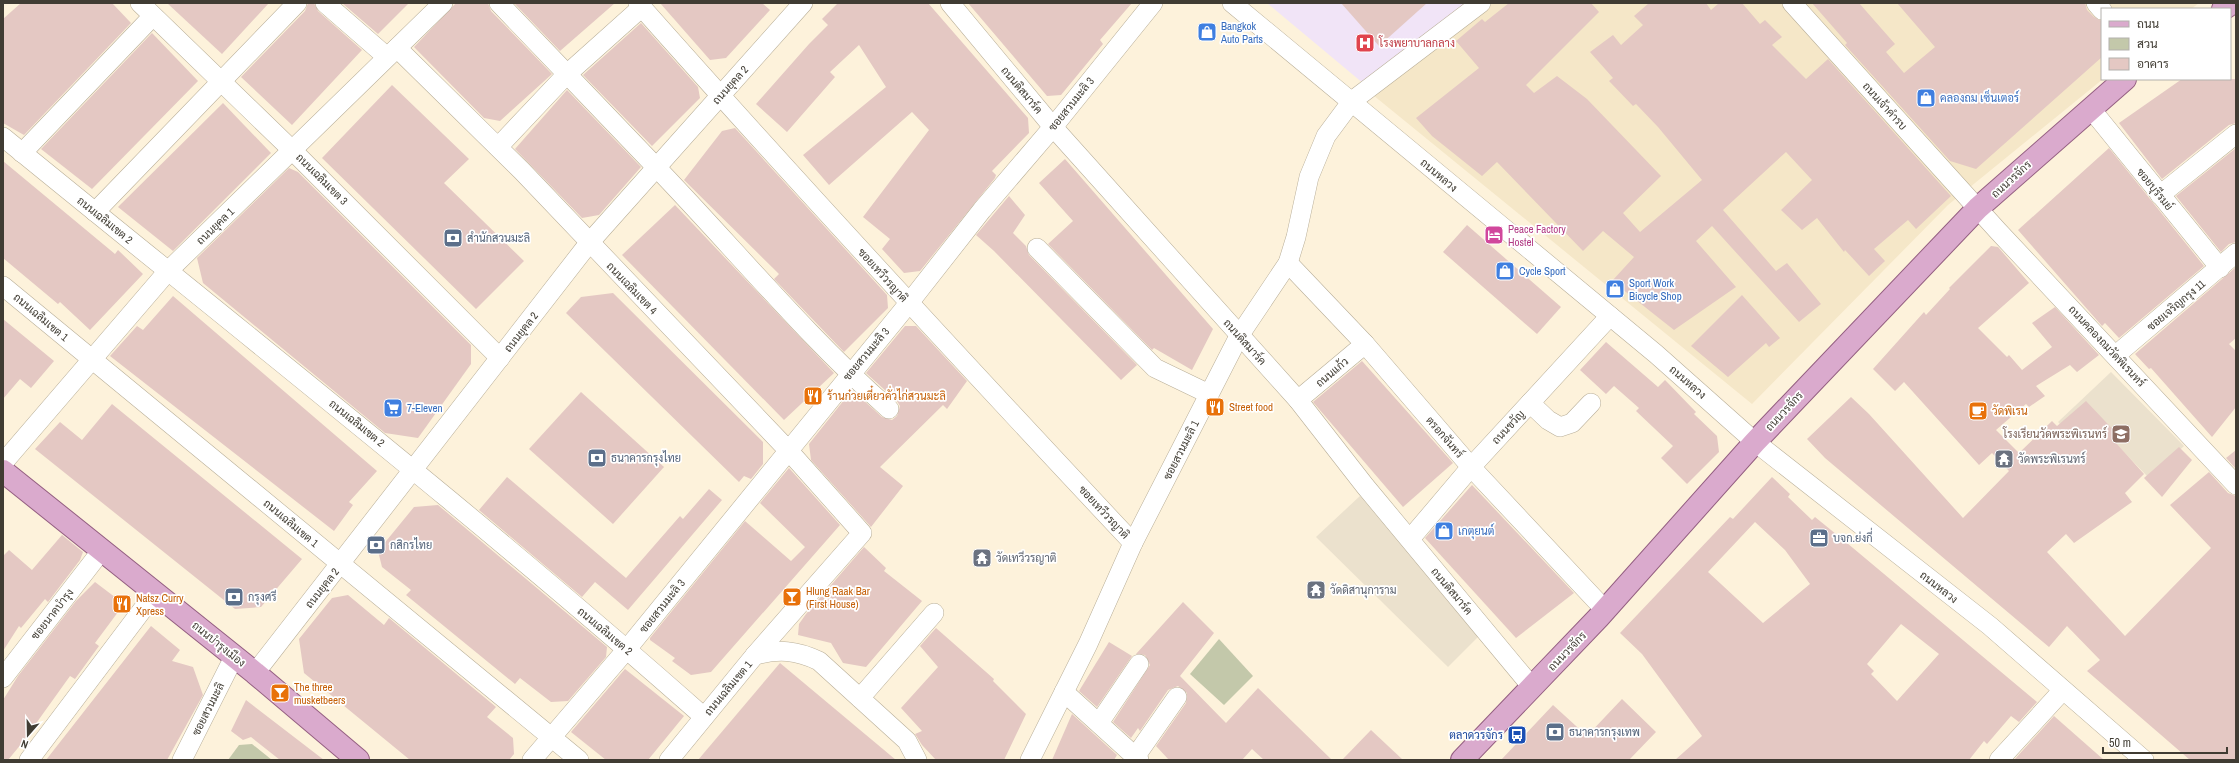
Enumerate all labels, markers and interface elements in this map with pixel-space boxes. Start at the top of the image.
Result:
legend [2101,8,2231,80]
text: ถนน [2137,16,2160,32]
place label: Bangkok Auto Parts [1220,19,1264,46]
shop icon: Bangkok Auto Parts [1196,21,1218,43]
hospital icon: โรงพยาบาลกลาง [1354,32,1376,54]
place label: โรงพยาบาลกลาง [1378,35,1455,50]
text: สวน [2137,36,2158,52]
text: อาคาร [2137,56,2169,72]
street label: ถนนยุคล 2 [709,63,752,109]
street label: ถนนดิสมาร์ค [998,63,1047,116]
street label: ซอยสวนมะลิ 3 [1045,74,1097,134]
street label: ถนนเจ้าคำรบ [1860,79,1910,133]
shop icon: คลองถม เซ็นเตอร์ [1915,87,1937,109]
place label: คลองถม เซ็นเตอร์ [1940,89,2019,105]
street label: ถนนเฉลิมเขต 3 [293,150,351,208]
street label: ถนนหลวง [1417,155,1461,195]
street label: ถนนวรจักร [1988,157,2034,201]
street label: ซอยบุรีรมย์ [2132,164,2177,214]
street label: ถนนเฉลิมเขต 2 [74,193,136,247]
street label: ถนนยุคล 1 [193,205,238,249]
place label: Peace Factory Hostel [1508,222,1566,249]
hotel icon: Peace Factory Hostel [1483,224,1505,246]
bank icon: สำนักสวนมะลิ [442,227,464,249]
place label: สำนักสวนมะลิ [467,231,530,245]
street label: ซอยเทวีวรญาติ [855,244,912,305]
street label: ถนนเฉลิมเขต 4 [604,259,660,317]
shop icon: Cycle Sport [1494,260,1516,282]
place label: Cycle Sport [1519,264,1566,278]
place label: Sport Work Bicycle Shop [1629,276,1682,303]
street label: ซอยเจริญกรุง 11 [2144,276,2209,335]
shop icon: Sport Work Bicycle Shop [1604,278,1626,300]
street label: ถนนเฉลิมเขต 1 [11,290,71,344]
street label: ถนนคลองถมวัดพิเรนทร์ [2066,302,2149,390]
street label: ถนนยุคล 2 [501,309,543,356]
street label: ถนนดิสมาร์ค [1221,315,1270,368]
street label: ซอยสวนมะลิ 3 [840,325,892,383]
street label: ถนนแก้ว [1313,354,1351,390]
street label: ถนนหลวง [1667,362,1709,402]
restaurant icon: ร้านก๋วยเตี๋ยวคั่วไก่สวนมะลิ [802,385,824,407]
place label: ร้านก๋วยเตี๋ยวคั่วไก่สวนมะลิ [827,385,946,403]
street label: ถนนวรจักร [1762,388,1806,434]
street label: ถนนเฉลิมเขต 2 [326,396,388,450]
restaurant icon: Street food [1204,396,1226,418]
supermarket icon: 7-Eleven [382,397,404,419]
place label: Street food [1229,400,1273,414]
cafe icon: วัดพิเรน [1967,400,1989,422]
place label: 7-Eleven [407,401,443,415]
place label: วัดพิเรน [1992,404,2028,418]
street label: ถนนขวัญ [1489,407,1527,447]
street label: ตรอกจันทร์ [1423,413,1468,461]
street label: ซอยสวนมะลิ 1 [1160,418,1202,482]
school or university icon: โรงเรียนวัดพระพิเรนทร์ [2110,423,2132,445]
place label: โรงเรียนวัดพระพิเรนทร์ [2002,426,2107,441]
bank icon: ธนาคารกรุงไทย [586,447,608,469]
temple icon: วัดพระพิเรนทร์ [1993,448,2015,470]
place label: ธนาคารกรุงไทย [611,450,681,467]
place label: วัดพระพิเรนทร์ [2018,451,2085,466]
street label: ซอยเทวีวรญาติ [1076,482,1133,542]
street label: ถนนเฉลิมเขต 1 [261,496,321,550]
shop icon: เกตุยนต์ [1433,520,1455,542]
place label: เกตุยนต์ [1458,523,1494,540]
office icon: บจก.ย่งกี่ [1808,527,1830,549]
place label: บจก.ย่งกี่ [1833,527,1873,545]
bank icon: กสิกรไทย [365,534,387,556]
place label: กสิกรไทย [390,537,432,552]
temple icon: วัดเทวีวรญาติ [971,547,993,569]
place label: วัดเทวีวรญาติ [996,550,1057,565]
street label: ถนนดิสมาร์ค [1428,564,1477,617]
street label: ถนนยุคล 2 [302,565,344,612]
street label: ถนนหลวง [1917,568,1961,606]
street label: ซอยสวนมะลิ 3 [636,576,688,636]
temple icon: วัดดิสานุการาม [1305,579,1327,601]
place label: วัดดิสานุการาม [1330,583,1396,599]
place label: Hlung Raak Bar (First House) [806,584,870,611]
street label: ซอยนาคบำรุง [28,586,78,644]
bank icon: กรุงศรี [223,586,245,608]
bar icon: Hlung Raak Bar (First House) [781,586,803,608]
place label: กรุงศรี [248,589,277,606]
place label: Natsz Curry Xpress [136,591,184,618]
restaurant icon: Natsz Curry Xpress [111,593,133,615]
street label: ถนนเฉลิมเขต 2 [575,604,635,658]
street label: ถนนบำรุงเมือง [188,618,249,671]
street label: ถนนวรจักร [1545,628,1589,674]
street label: ถนนเฉลิมเขต 1 [701,658,755,718]
street label: ซอยสวนมะลิ [189,680,227,738]
place label: The three musketbeers [294,680,346,707]
bar icon: The three musketbeers [269,682,291,704]
north arrow [8,715,48,755]
bank icon: ธนาคารกรุงเทพ [1544,721,1566,743]
bus stop icon: ตลาดวรจักร [1506,724,1528,746]
place label: ธนาคารกรุงเทพ [1569,725,1640,741]
place label: ตลาดวรจักร [1449,728,1503,742]
scale bar [2103,729,2227,755]
text: 50 m [2109,735,2131,751]
text: N [19,737,30,752]

